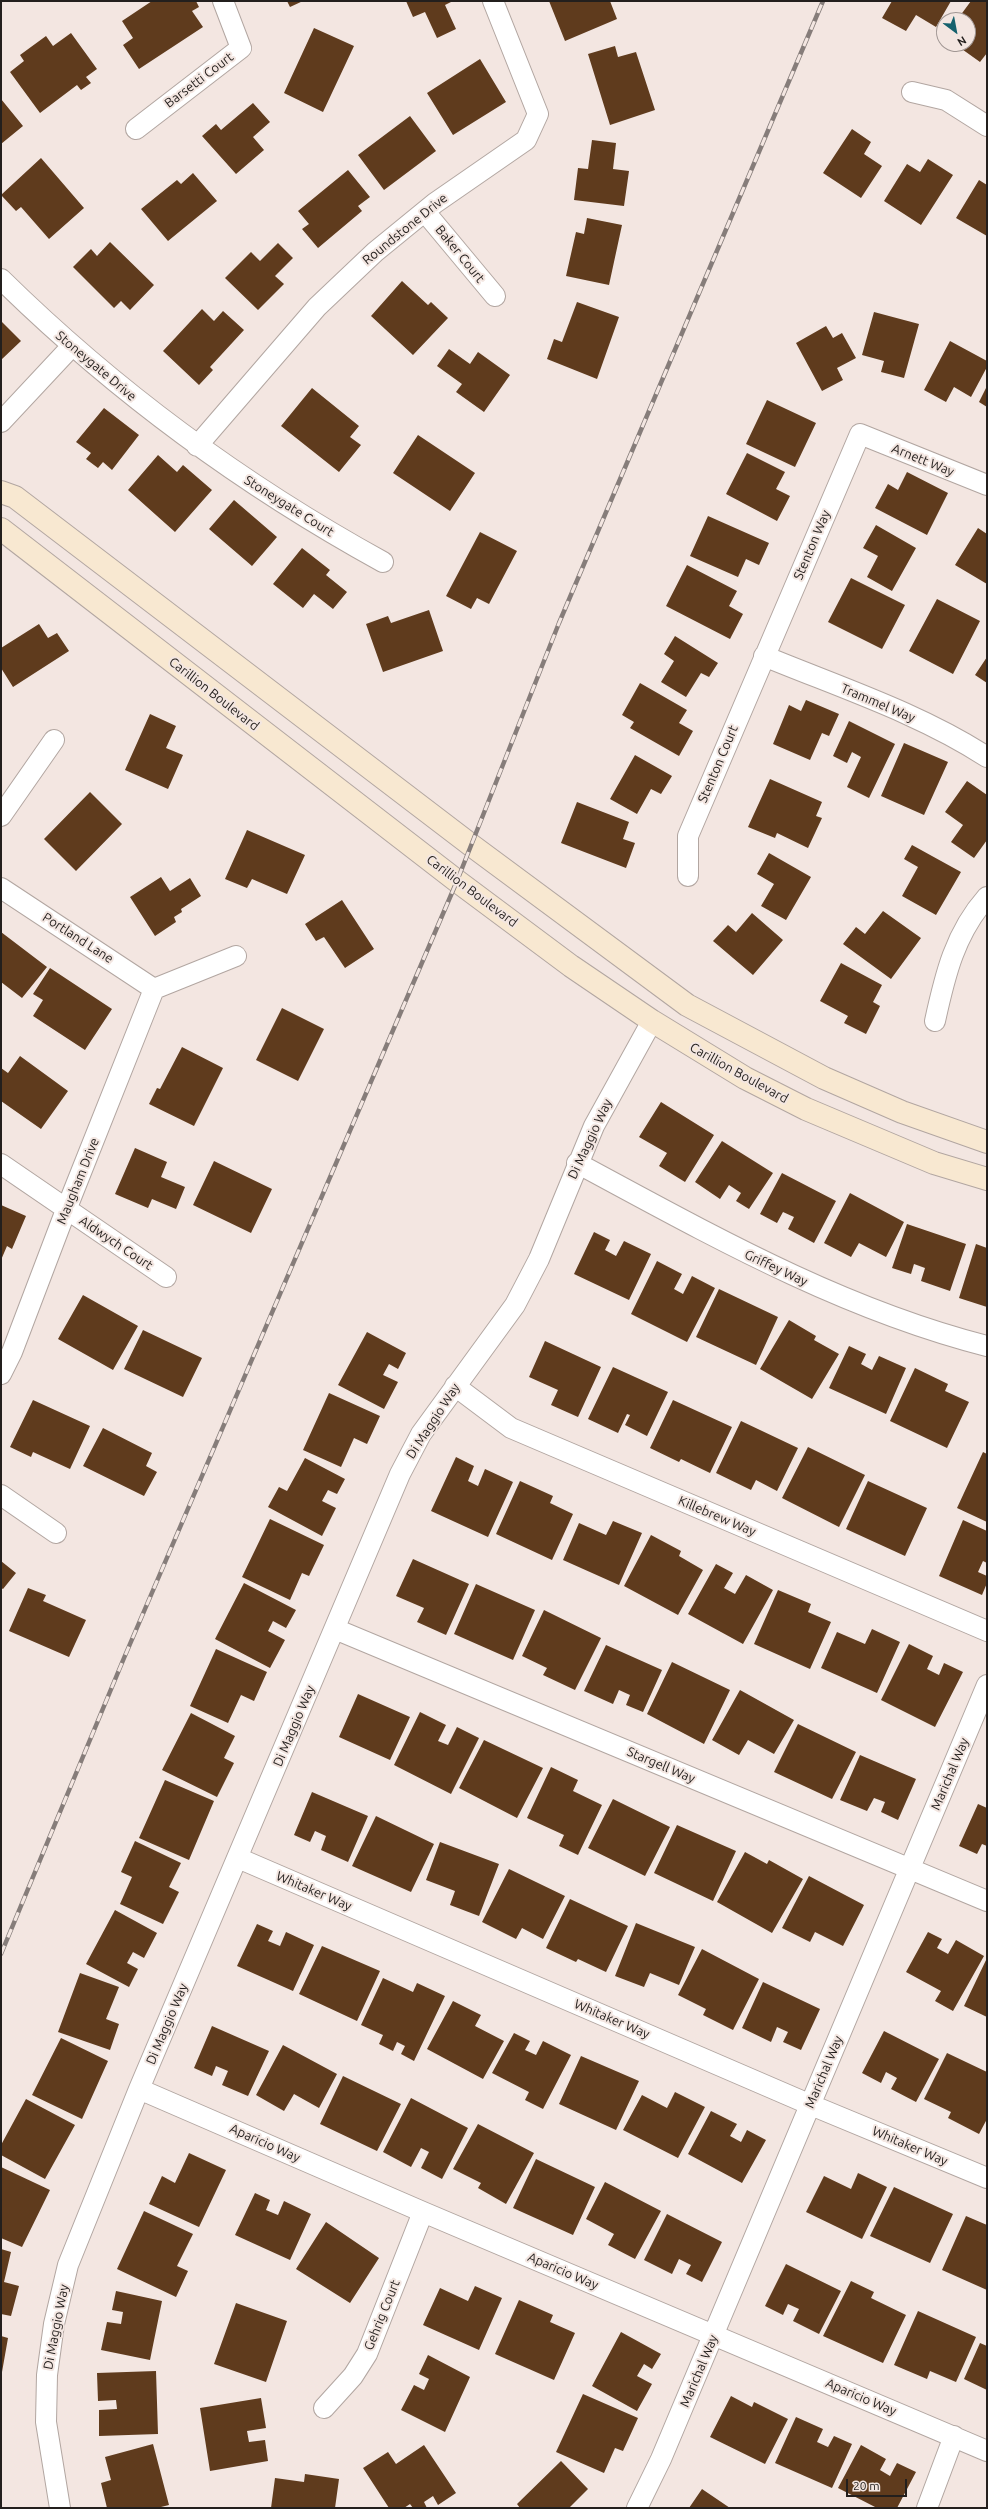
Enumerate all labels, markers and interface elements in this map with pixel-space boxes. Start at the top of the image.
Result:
north arrow [936,12,976,52]
text: N [955,34,968,49]
street label: Barsetti Court [162,49,236,111]
street label: Roundstone Drive [359,190,451,268]
street label: Baker Court [432,222,488,286]
street label: Stoneygate Drive [53,328,139,404]
street label: Arnett Way [890,440,956,480]
street label: Stoneygate Court [241,472,337,540]
street label: Stenton Way [790,508,834,582]
street label: Carillion Boulevard [166,654,262,734]
street label: Trammel Way [839,680,917,726]
street label: Stenton Court [695,723,741,805]
street label: Carillion Boulevard [423,852,521,930]
street label: Portland Lane [40,909,116,967]
street label: Carillion Boulevard [687,1039,791,1107]
street label: Di Maggio Way [565,1096,615,1182]
street label: Maugham Drive [54,1135,102,1227]
street label: Aldwych Court [76,1213,156,1273]
street label: Griffey Way [742,1247,810,1289]
street label: Di Maggio Way [403,1380,463,1462]
street label: Killebrew Way [676,1493,758,1539]
street label: Di Maggio Way [270,1683,318,1769]
street label: Marichal Way [928,1735,972,1813]
street label: Stargell Way [625,1744,697,1786]
street label: Whitaker Way [274,1868,354,1914]
street label: Di Maggio Way [143,1981,191,2067]
street label: Whitaker Way [572,1996,652,2042]
street label: Marichal Way [802,2033,846,2111]
street label: Aparicio Way [227,2121,303,2165]
street label: Whitaker Way [870,2123,950,2169]
street label: Aparicio Way [525,2249,601,2293]
street label: Gehrig Court [361,2277,403,2353]
street label: Di Maggio Way [40,2283,72,2371]
street label: Marichal Way [677,2332,721,2410]
street label: Aparicio Way [823,2375,899,2419]
scale bar [848,2471,909,2497]
text: 20 m [853,2479,880,2492]

